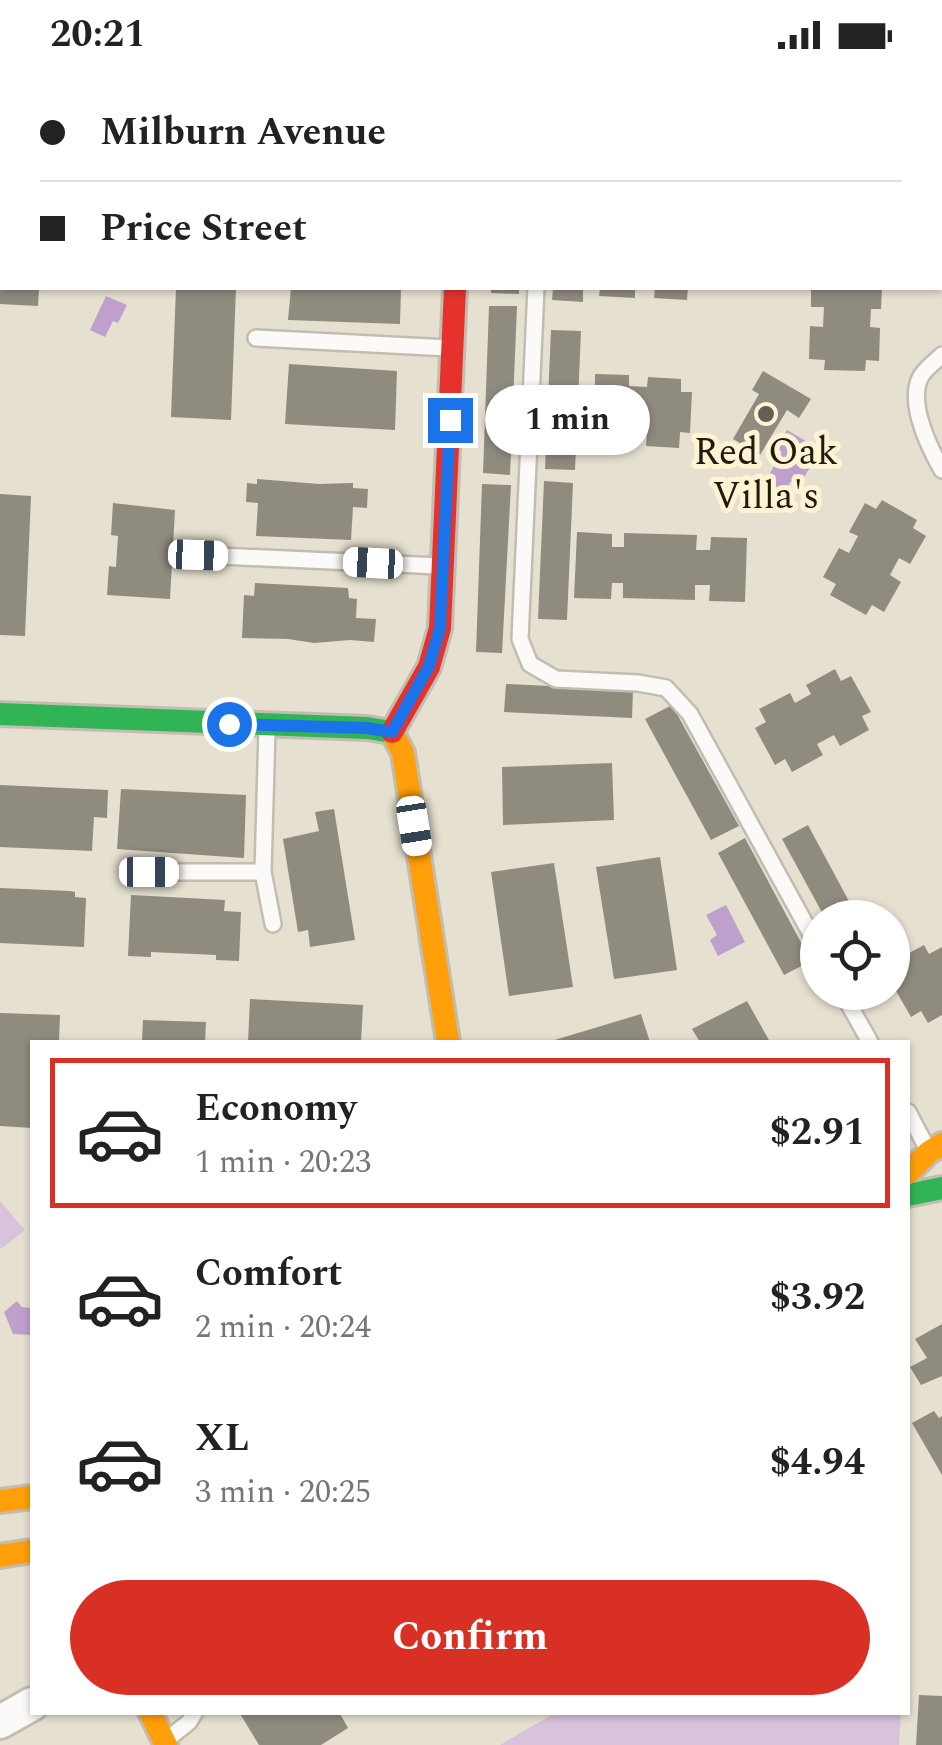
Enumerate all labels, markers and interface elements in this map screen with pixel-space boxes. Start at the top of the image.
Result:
text: 20:21 [50,6,145,64]
text: Milburn Avenue [100,104,386,162]
text: Price Street [100,200,307,258]
callout: 1 min [485,385,650,455]
text: 1 min [525,395,610,444]
route end [428,398,473,443]
marker: Red Oak Villa's [755,403,777,425]
place label: Red Oak Villa's [694,424,838,526]
car [167,539,229,571]
car [342,546,404,580]
route start [207,702,252,747]
car [394,794,434,858]
car [119,857,179,887]
map controls [800,900,910,1010]
button: locate [800,900,910,1010]
text: Economy [195,1080,356,1138]
icon: car [75,1088,165,1178]
text: $2.91 [770,1104,865,1162]
text: 1 min · 20:23 [195,1138,371,1187]
text: Comfort [195,1245,342,1303]
icon: car [75,1253,165,1343]
text: $3.92 [770,1269,865,1327]
text: 2 min · 20:24 [195,1303,371,1352]
text: XL [195,1410,249,1468]
icon: car [75,1418,165,1508]
text: $4.94 [770,1434,865,1492]
text: 3 min · 20:25 [195,1468,371,1517]
button: Confirm [70,1580,870,1695]

